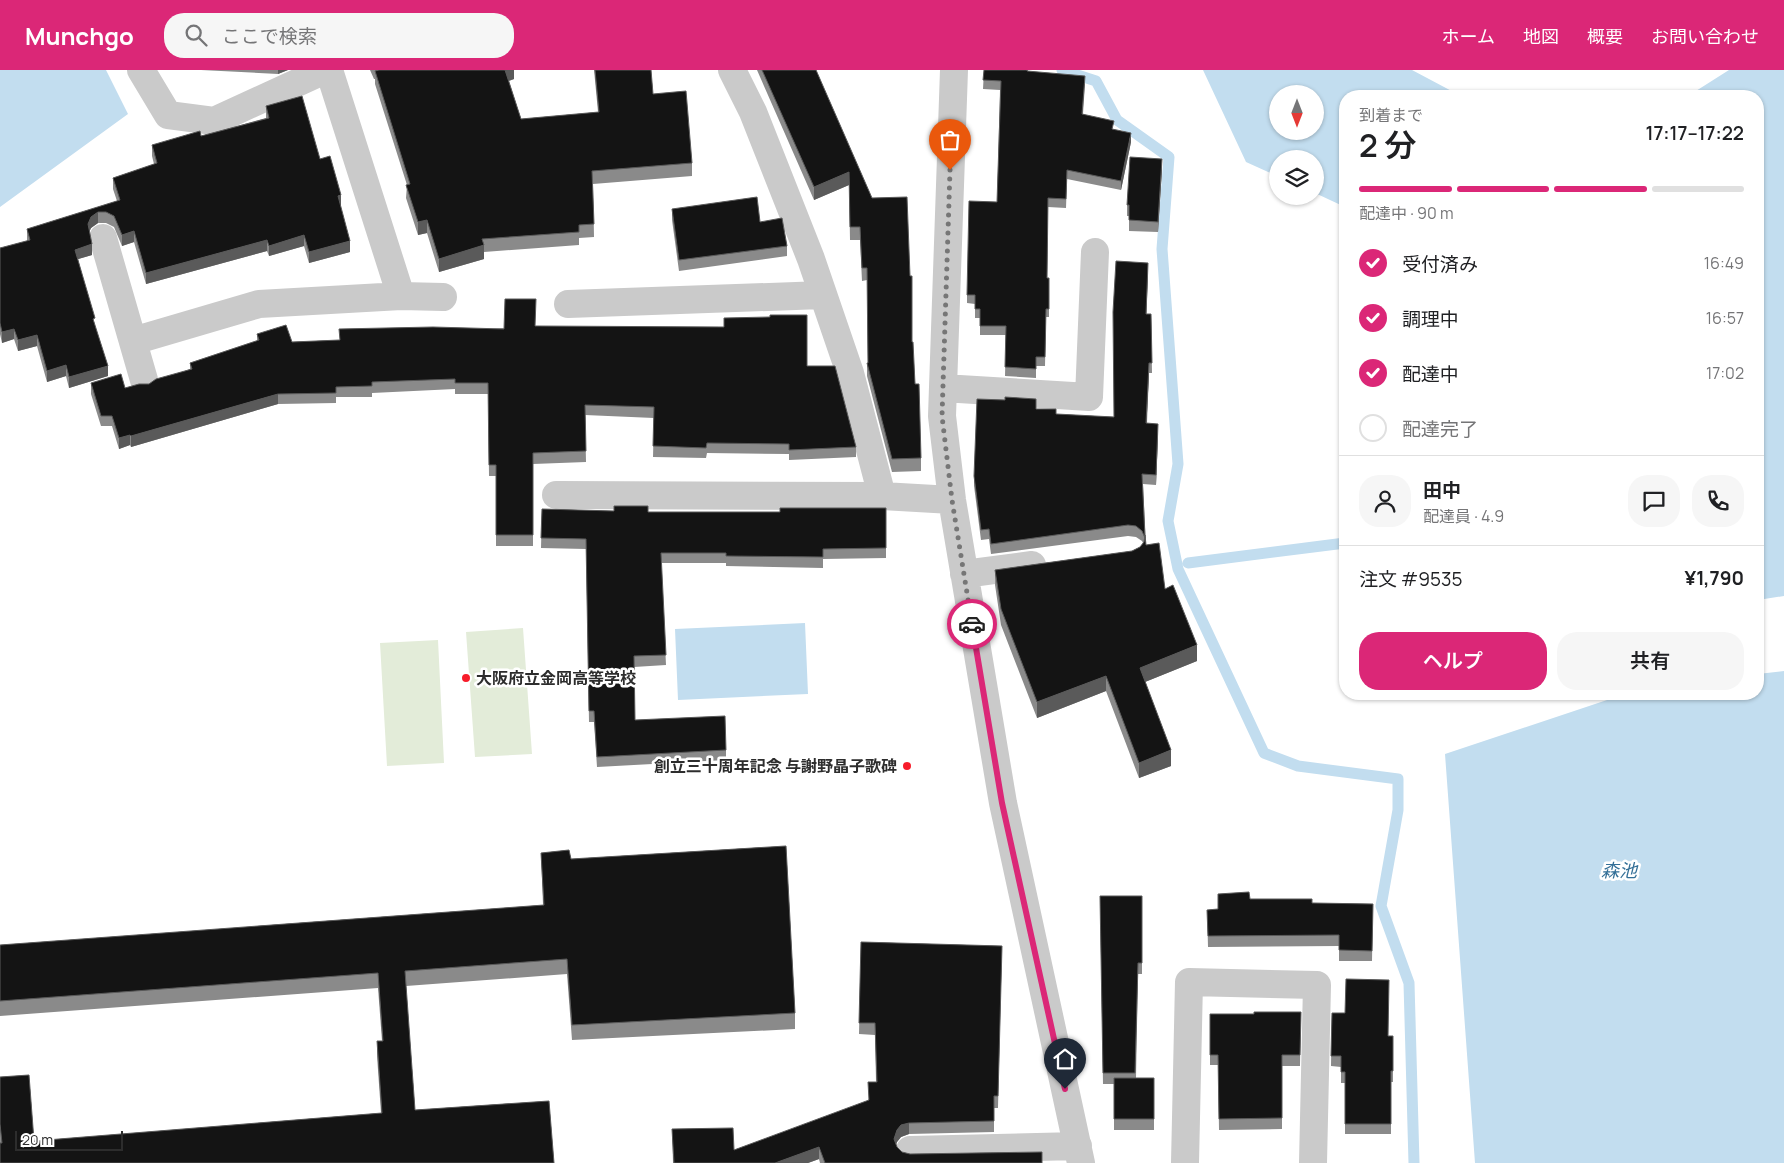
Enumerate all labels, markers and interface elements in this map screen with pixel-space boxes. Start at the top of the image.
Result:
search box [164,13,514,58]
text: Munchgo [25,19,134,52]
icon: search [182,21,210,49]
text: ここで検索 [222,23,317,49]
text: ホーム [1442,24,1495,48]
text: 地図 [1523,24,1559,48]
text: 概要 [1587,24,1623,48]
text: お問い合わせ [1651,24,1759,48]
north arrow [1269,85,1324,140]
map controls [1269,85,1324,205]
text: 到着まで [1359,104,1423,126]
pin [929,119,971,170]
text: 17:17–17:22 [1645,120,1744,146]
text: 2 分 [1359,123,1416,167]
icon: bag [936,126,964,154]
button: layers [1269,150,1324,205]
text: 配達中 · 90 m [1359,202,1453,224]
icon: check [1359,249,1387,277]
text: 受付済み [1402,251,1478,277]
text: 16:49 [1704,252,1744,274]
icon: check [1359,304,1387,332]
text: 調理中 [1402,306,1459,332]
text: 16:57 [1706,307,1744,329]
icon: check [1359,359,1387,387]
text: 配達中 [1402,361,1459,387]
text: 17:02 [1706,362,1744,384]
text: 配達完了 [1402,416,1478,442]
button: person [1359,475,1411,527]
button: chat [1628,475,1680,527]
button: phone [1692,475,1744,527]
text: 田中 [1423,477,1461,503]
text: 配達員 · 4.9 [1423,505,1504,527]
text: ¥1,790 [1685,565,1744,591]
text: 注文 #9535 [1359,566,1463,592]
courier [947,599,997,649]
icon: car [958,610,986,638]
button: ヘルプ [1359,632,1547,690]
button: 共有 [1557,632,1744,690]
place label: 大阪府立金岡高等学校 [476,667,636,689]
marker: 大阪府立金岡高等学校 [460,672,472,684]
place label: 創立三十周年記念 与謝野晶子歌碑 [654,755,897,777]
marker: 創立三十周年記念 与謝野晶子歌碑 [901,760,913,772]
water label: 森池 [1601,858,1639,882]
pin [1044,1038,1086,1089]
icon: home [1051,1045,1079,1073]
scale bar [15,1128,122,1151]
text: 20 m [22,1130,53,1149]

